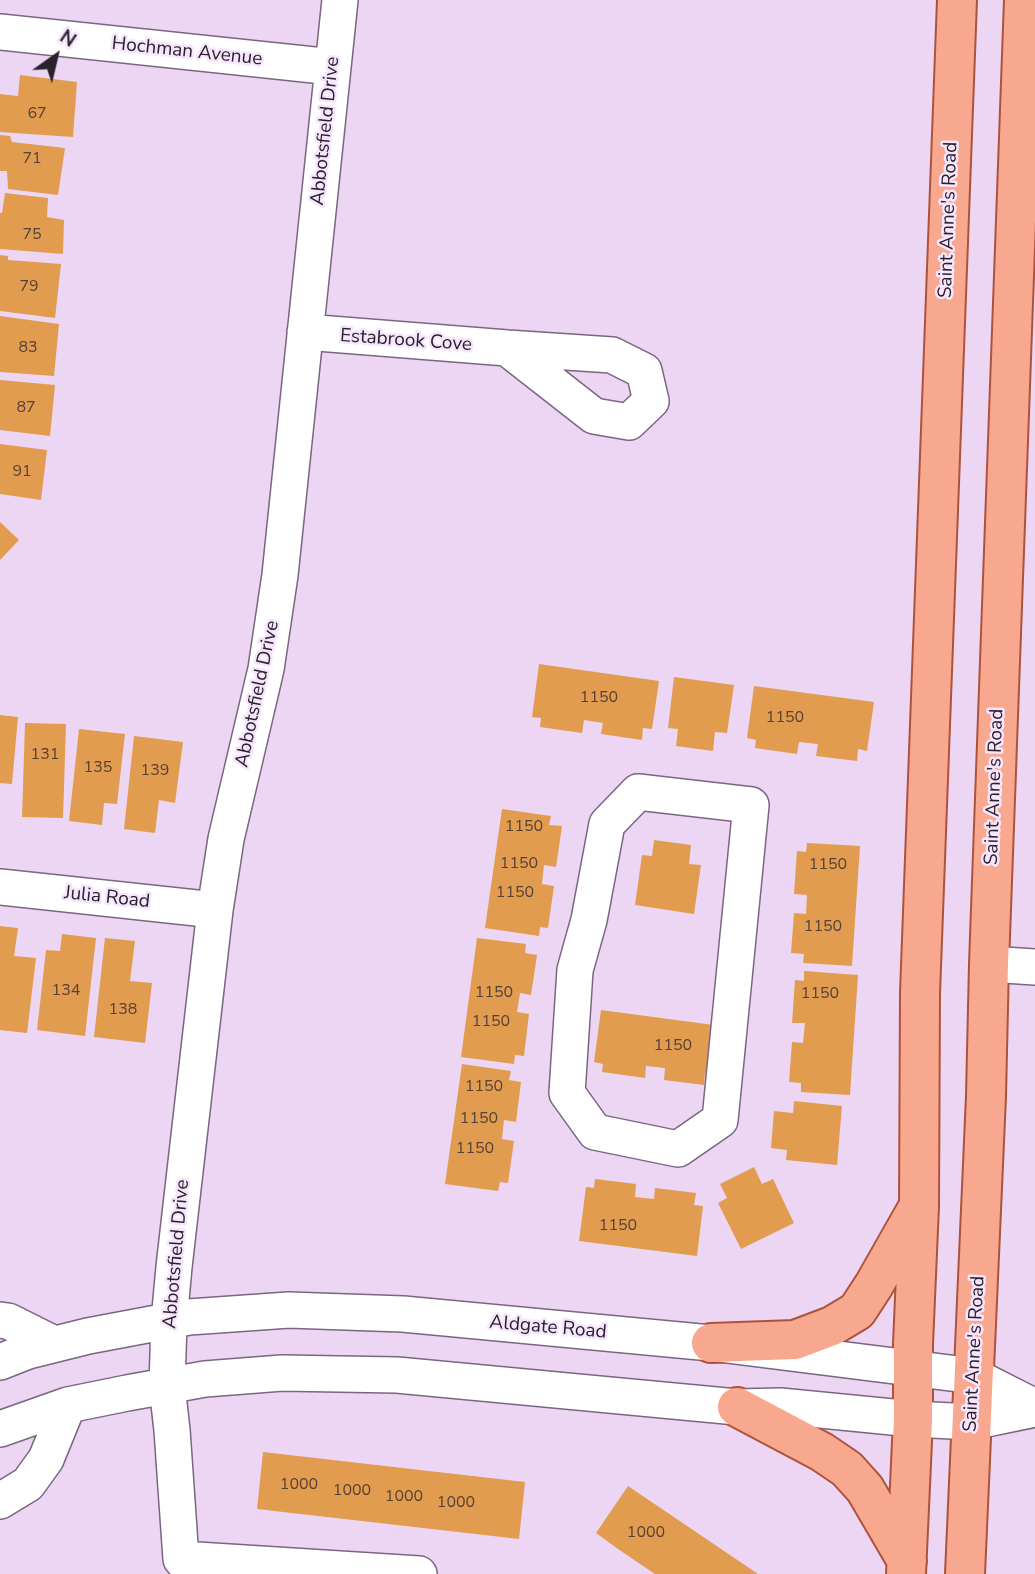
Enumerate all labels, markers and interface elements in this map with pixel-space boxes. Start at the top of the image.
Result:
north arrow [21,21,91,91]
text: N [55,24,81,53]
street label: Hochman Avenue [111,33,263,71]
street label: Abbotsfield Drive [307,55,345,207]
house number: 67 [27,104,47,124]
street label: Saint Anne's Road [935,141,963,299]
house number: 71 [22,149,42,169]
house number: 75 [22,225,42,245]
house number: 79 [19,277,39,297]
street label: Estabrook Cove [339,325,473,357]
house number: 83 [18,338,38,358]
house number: 87 [16,398,36,418]
house number: 91 [12,462,32,482]
street label: Abbotsfield Drive [231,618,285,770]
house number: 1150 [580,688,618,708]
house number: 1150 [766,708,804,728]
street label: Saint Anne's Road [981,708,1009,866]
house number: 131 [31,745,59,765]
house number: 135 [84,758,112,778]
house number: 139 [141,761,169,781]
house number: 1150 [505,817,543,837]
house number: 1150 [500,854,538,874]
house number: 1150 [809,855,847,875]
street label: Julia Road [63,882,151,914]
house number: 1150 [496,883,534,903]
house number: 1150 [804,917,842,937]
house number: 134 [52,981,80,1001]
house number: 1150 [475,983,513,1003]
house number: 1150 [801,984,839,1004]
house number: 138 [109,1000,137,1020]
house number: 1150 [472,1012,510,1032]
house number: 1150 [654,1036,692,1056]
house number: 1150 [465,1077,503,1097]
house number: 1150 [460,1109,498,1129]
house number: 1150 [456,1139,494,1159]
street label: Abbotsfield Drive [159,1179,195,1329]
house number: 1150 [599,1216,637,1236]
street label: Saint Anne's Road [960,1275,990,1433]
street label: Aldgate Road [489,1312,607,1344]
house number: 1000 [280,1475,318,1495]
house number: 1000 [333,1481,371,1501]
house number: 1000 [385,1487,423,1507]
house number: 1000 [437,1493,475,1513]
house number: 1000 [627,1523,665,1543]

